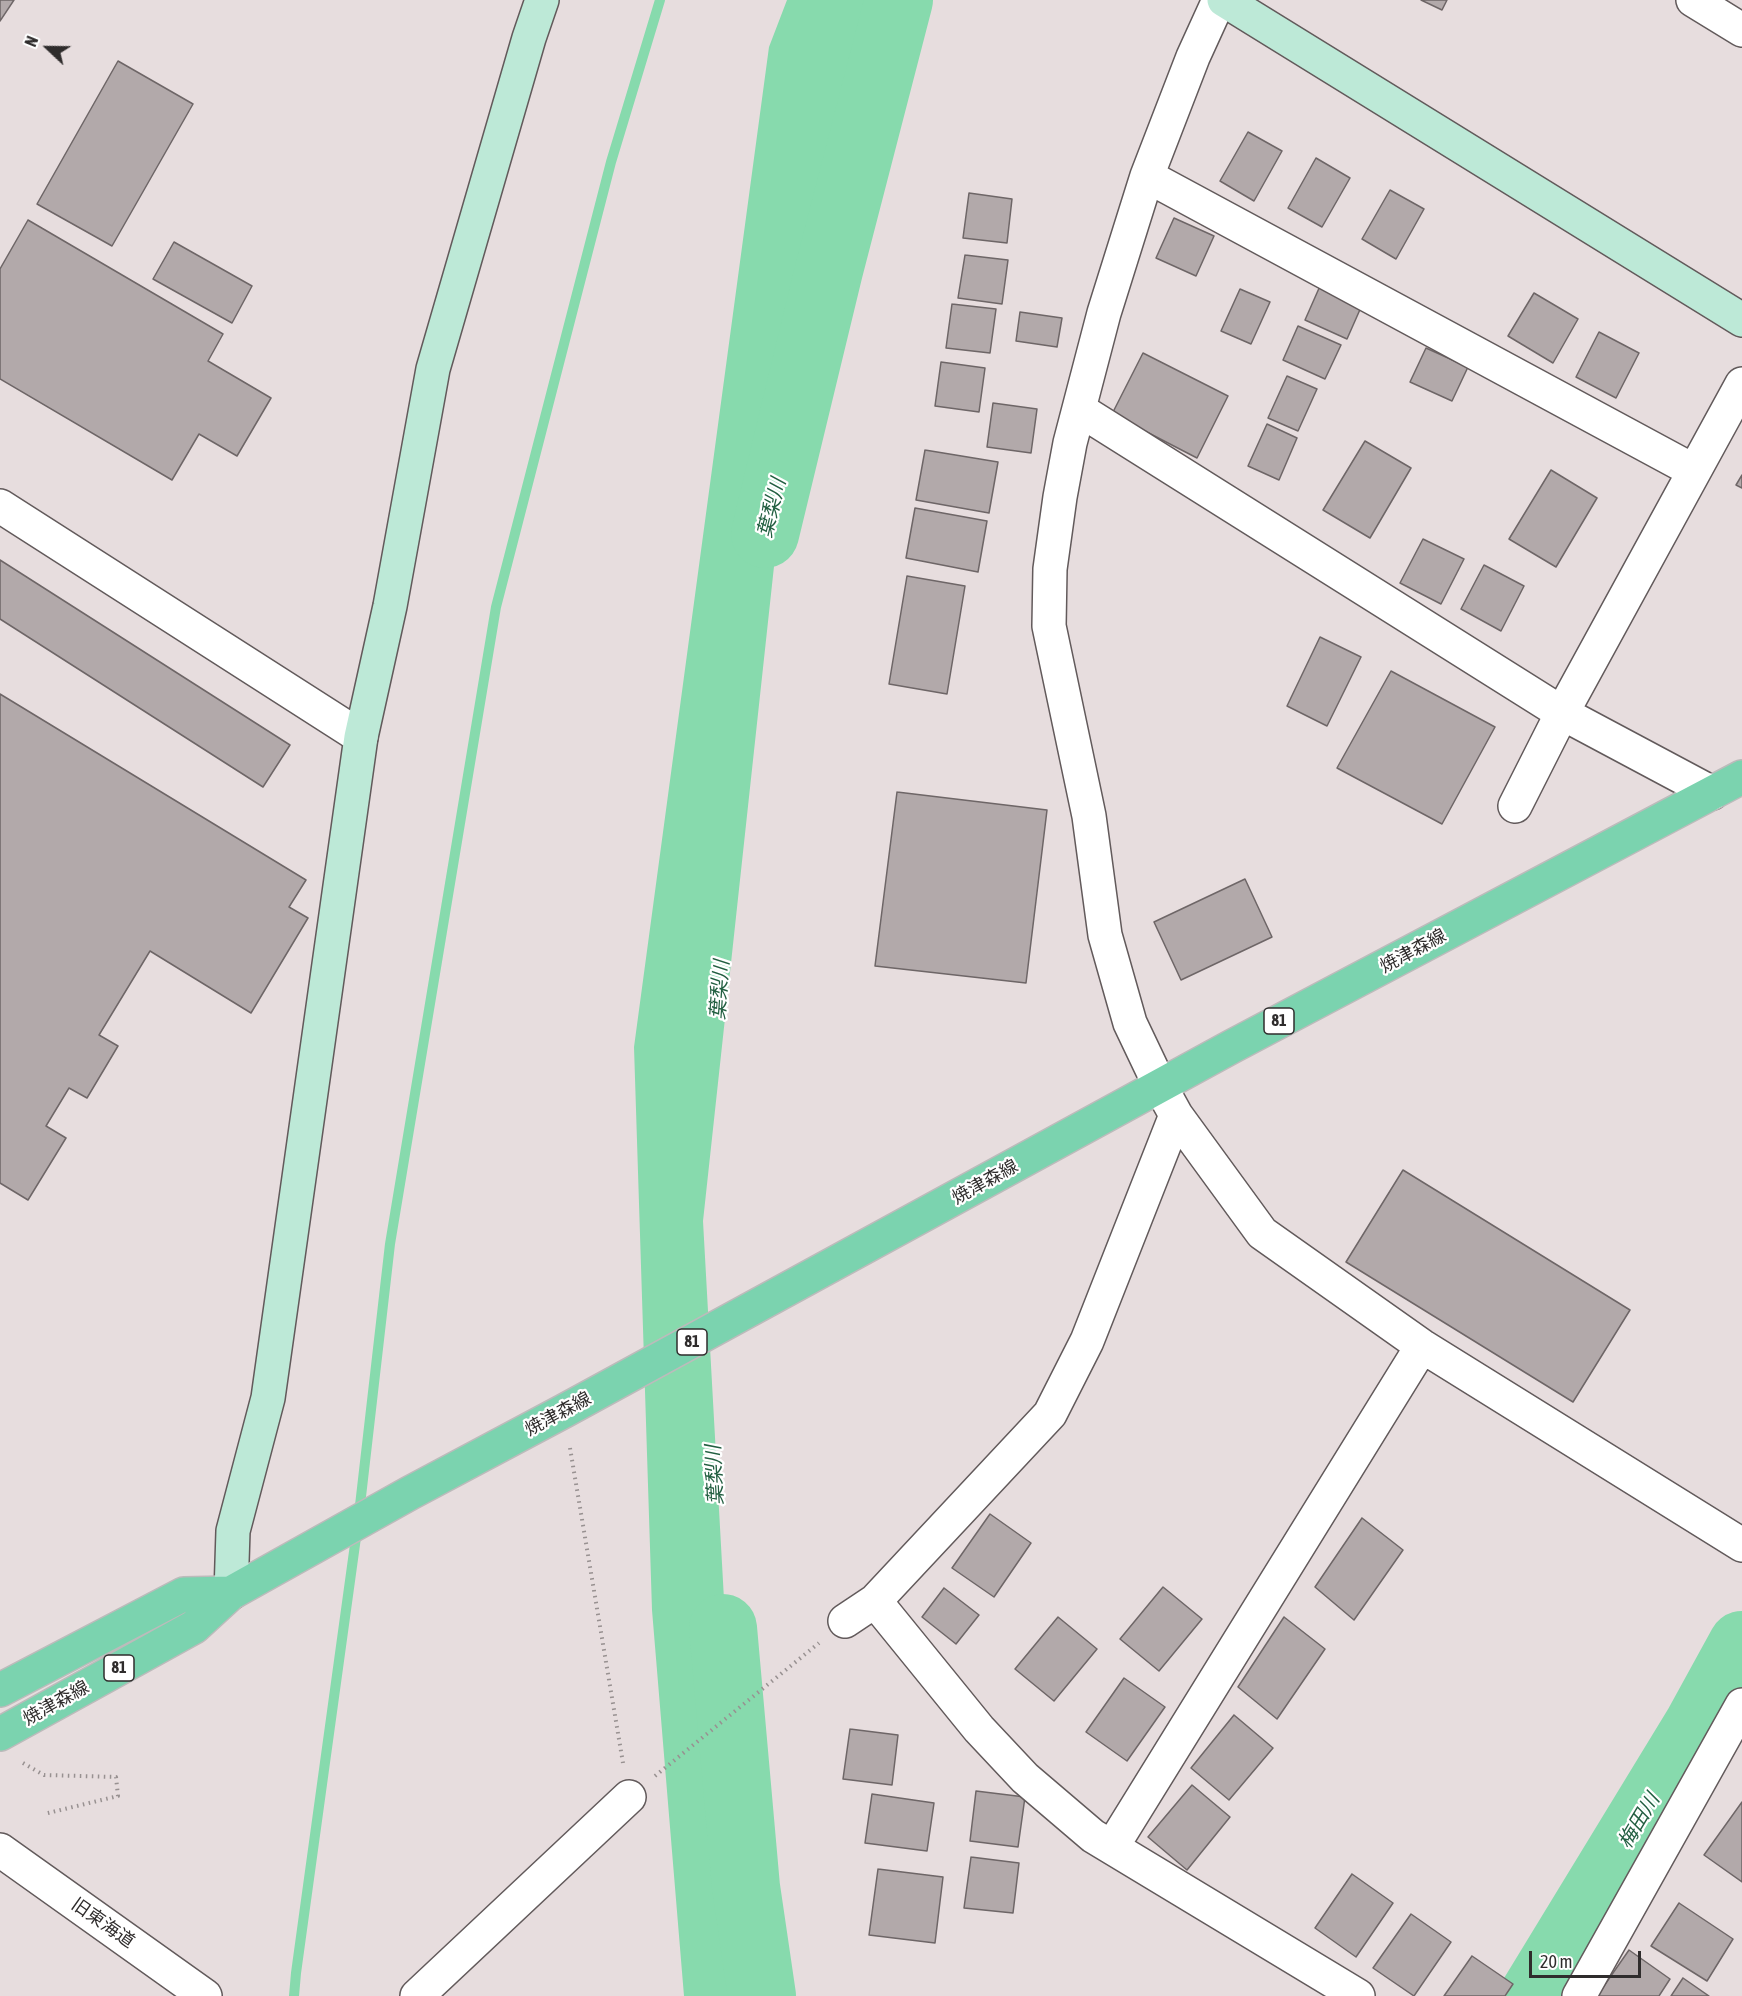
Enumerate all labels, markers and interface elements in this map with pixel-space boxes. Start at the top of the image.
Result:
north arrow [18,18,78,78]
text: N [21,34,41,49]
water label: 葉梨川 [753,476,791,540]
street label: 焼津森線 [1376,925,1450,977]
water label: 葉梨川 [706,959,734,1021]
road number: 81 [1264,1008,1294,1034]
street label: 焼津森線 [948,1155,1022,1209]
road number: 81 [677,1329,707,1355]
street label: 焼津森線 [521,1388,595,1440]
water label: 葉梨川 [701,1444,729,1506]
road number: 81 [104,1655,134,1681]
street label: 焼津森線 [19,1676,93,1730]
water label: 梅田川 [1613,1789,1665,1853]
street label: 旧東海道 [67,1894,139,1952]
scale bar [1532,1939,1644,1977]
text: 20 m [1540,1951,1572,1972]

